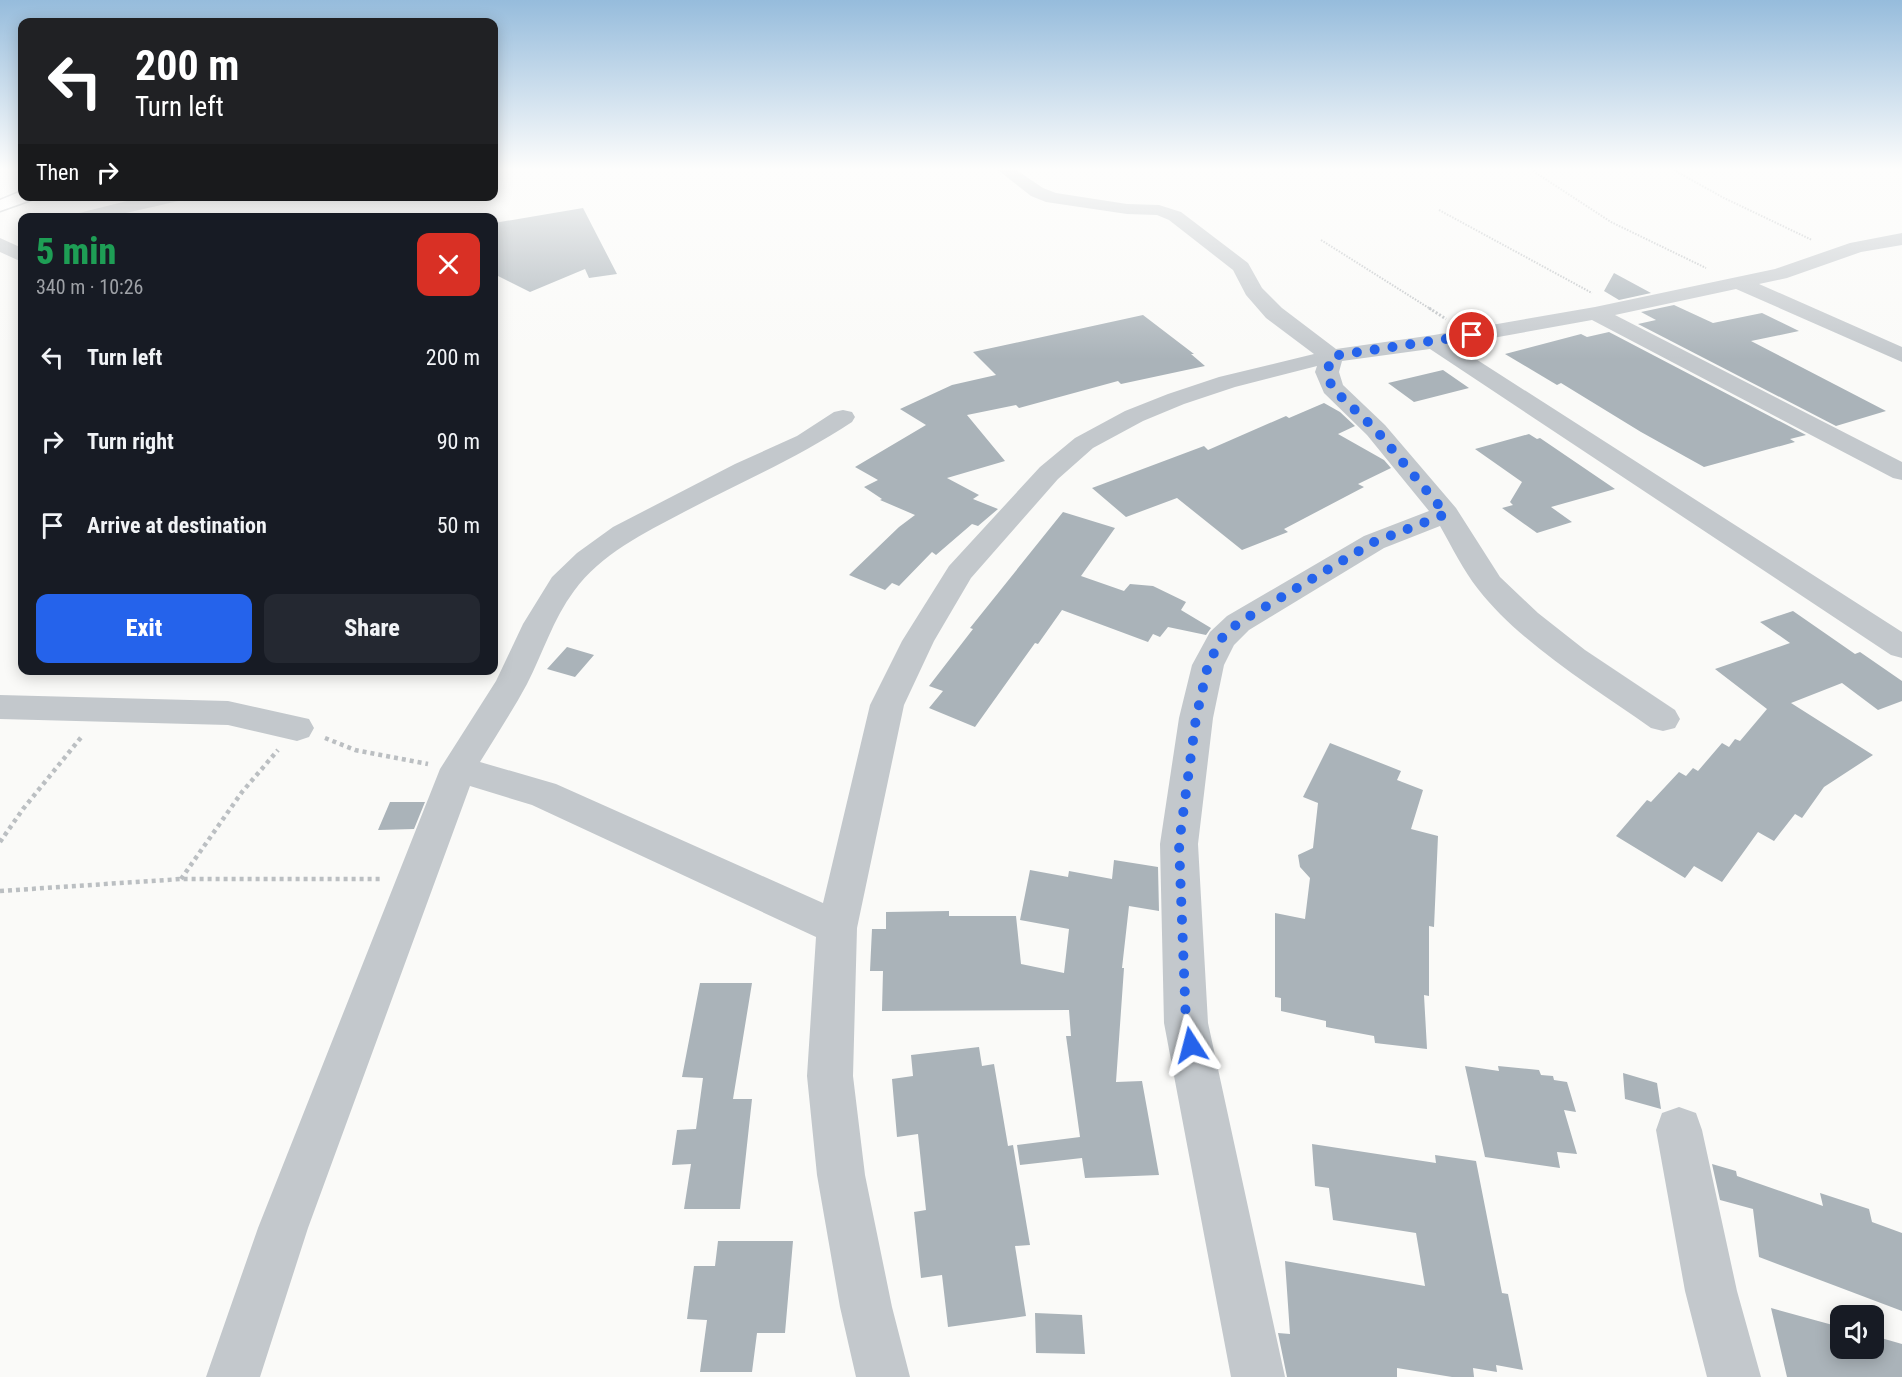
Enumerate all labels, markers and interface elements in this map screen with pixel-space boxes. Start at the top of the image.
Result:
text: 200 m [135,41,240,90]
icon: left [36,42,114,120]
text: Turn left [135,91,224,123]
icon: right [91,156,124,189]
text: Then [36,160,79,185]
text: 5 min [36,231,116,273]
button: close [417,233,480,296]
text: 340 m · 10:26 [36,275,143,299]
pin [1446,309,1497,360]
icon: arrive [1455,318,1488,351]
icon: left [36,341,69,374]
text: Turn left [87,345,162,370]
text: 200 m [426,345,480,370]
icon: right [36,425,69,458]
text: Turn right [87,429,174,454]
text: 90 m [437,429,480,454]
icon: arrive [36,509,69,542]
text: Arrive at destination [87,513,267,538]
text: 50 m [437,513,480,538]
button: Exit [36,594,252,663]
button: Share [264,594,480,663]
position arrow [1159,1013,1223,1077]
map controls [1830,1305,1884,1359]
button: sound [1830,1305,1884,1359]

